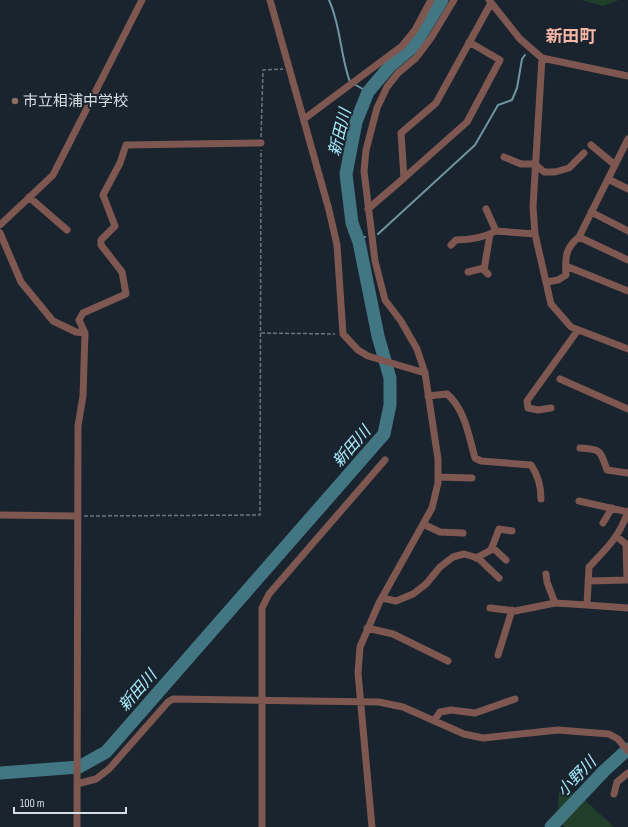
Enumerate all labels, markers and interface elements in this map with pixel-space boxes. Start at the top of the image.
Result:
district label: 新田町 [546,27,597,47]
place label: 市立相浦中学校 [23,92,128,111]
marker: 市立相浦中学校 [10,96,20,106]
water label: 新田川 [325,105,356,158]
water label: 新田川 [329,421,376,471]
water label: 新田川 [115,665,162,715]
water label: 小野川 [554,752,602,801]
scale bar [14,789,126,815]
text: 100 m [20,796,45,811]

